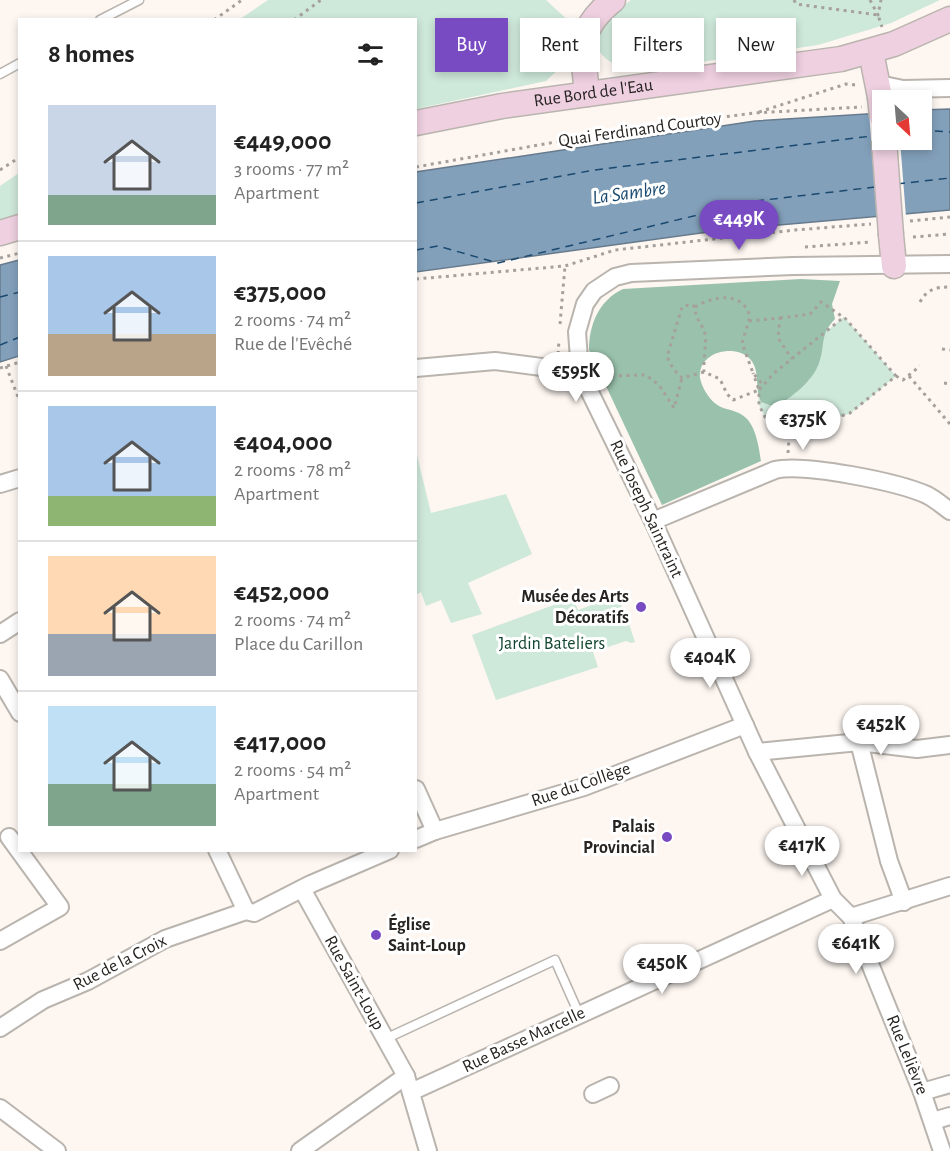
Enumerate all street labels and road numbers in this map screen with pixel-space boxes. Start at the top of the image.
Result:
street label: Rue Bord de l'Eau [533,76,654,110]
street label: Quai Ferdinand Courtoy [557,110,723,150]
street label: Rue Joseph Saintraint [606,437,686,581]
street label: Rue du Collège [529,760,633,810]
street label: Rue de la Croix [70,932,170,994]
street label: Rue Saint-Loup [321,933,387,1033]
street label: Rue Basse Marcelle [460,1004,588,1076]
street label: Rue Lelièvre [883,1012,931,1098]

